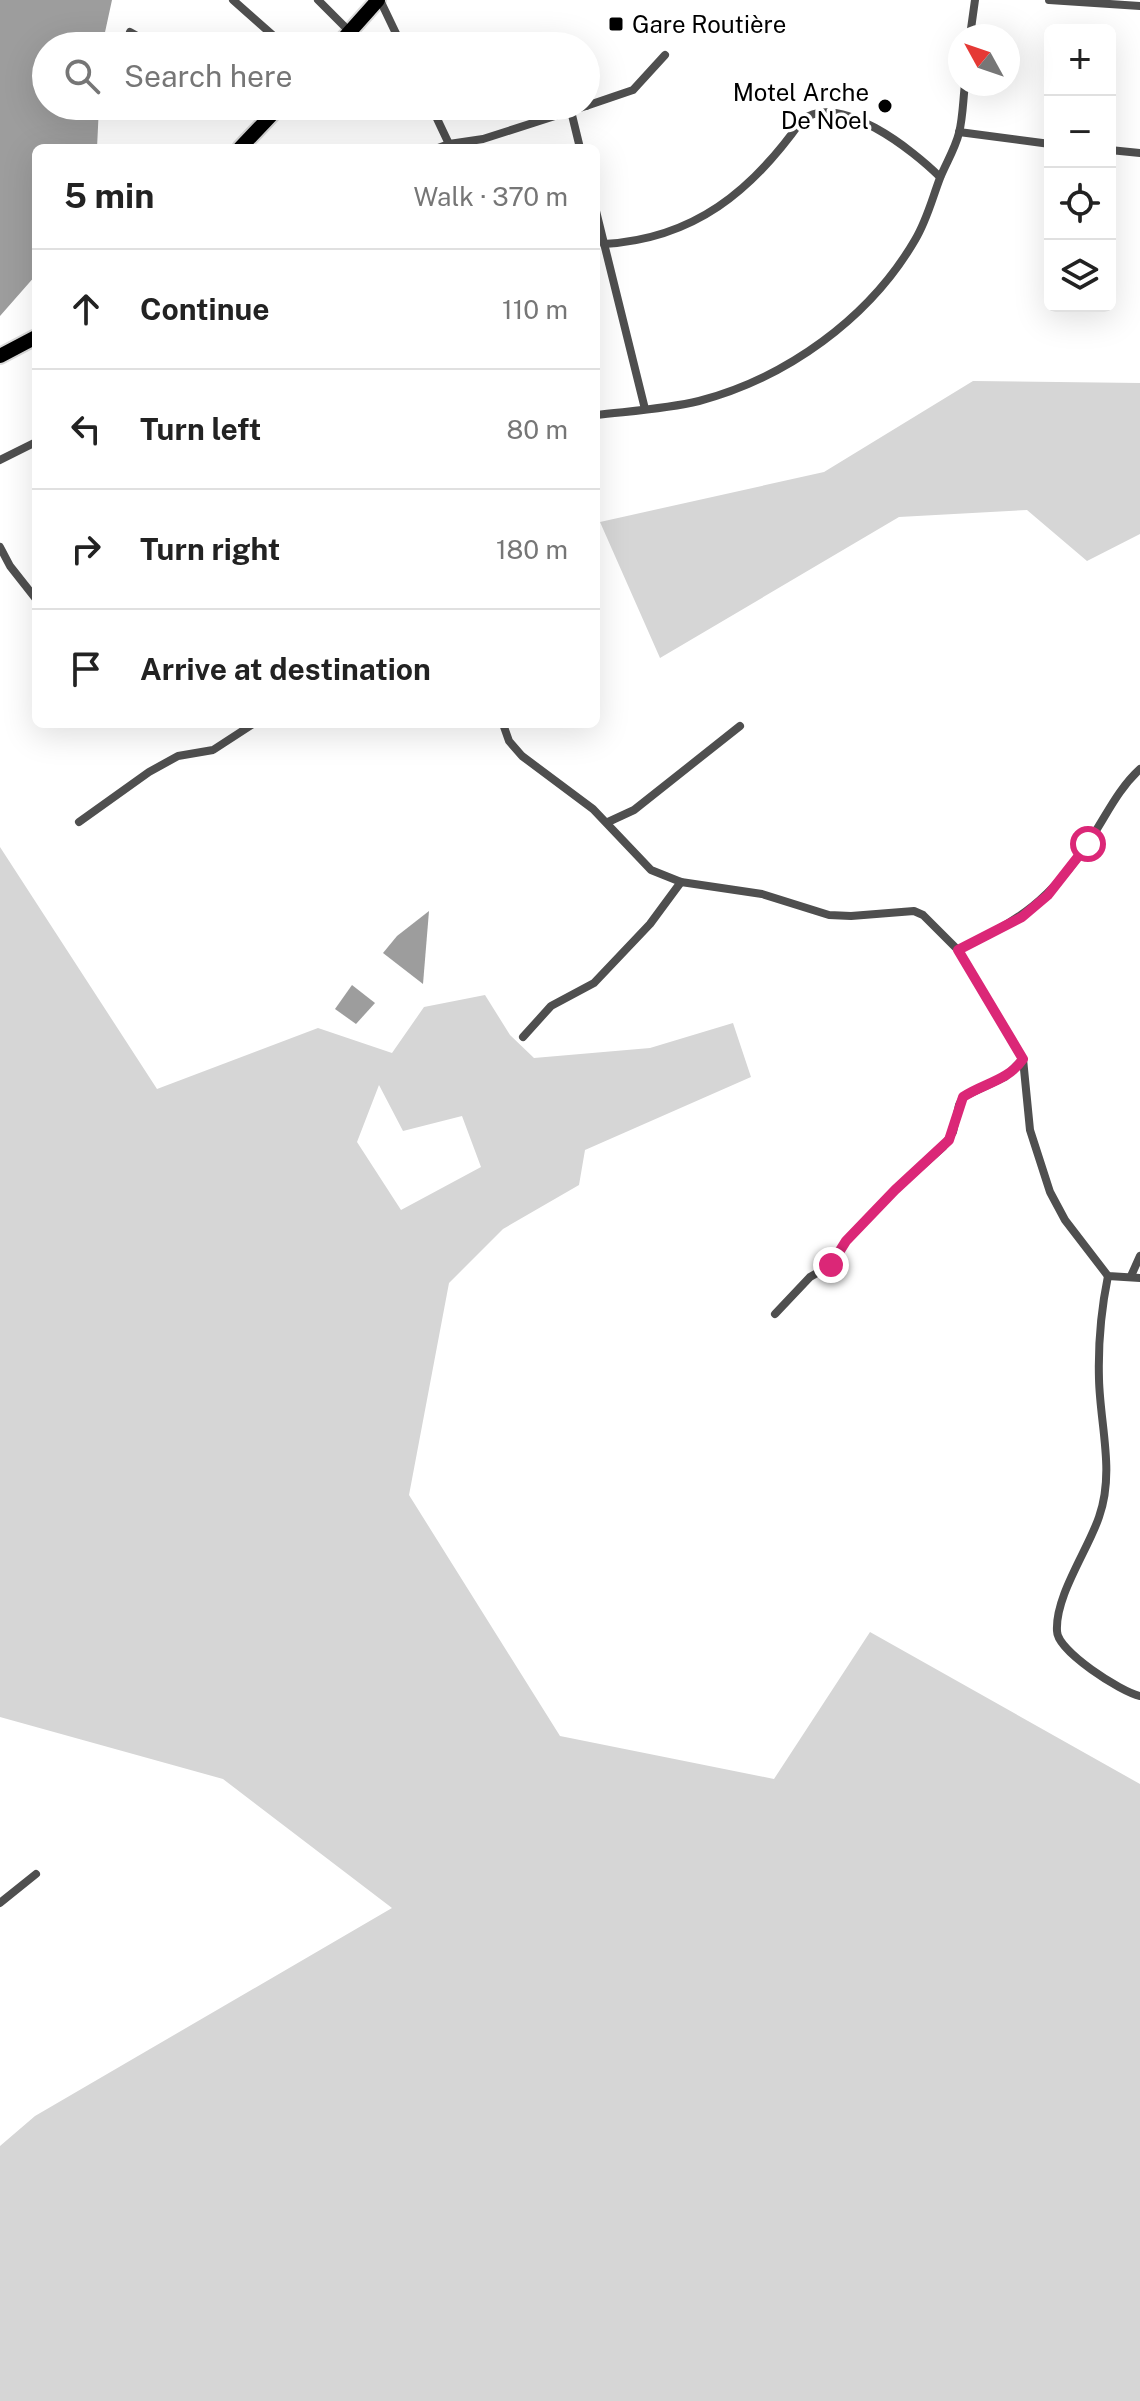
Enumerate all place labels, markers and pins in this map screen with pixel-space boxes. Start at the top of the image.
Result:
place label: Gare Routière [632,10,786,38]
marker: Gare Routière [607,15,625,33]
place label: Motel Arche De Noel [733,78,869,134]
marker: Motel Arche De Noel [876,97,894,115]

